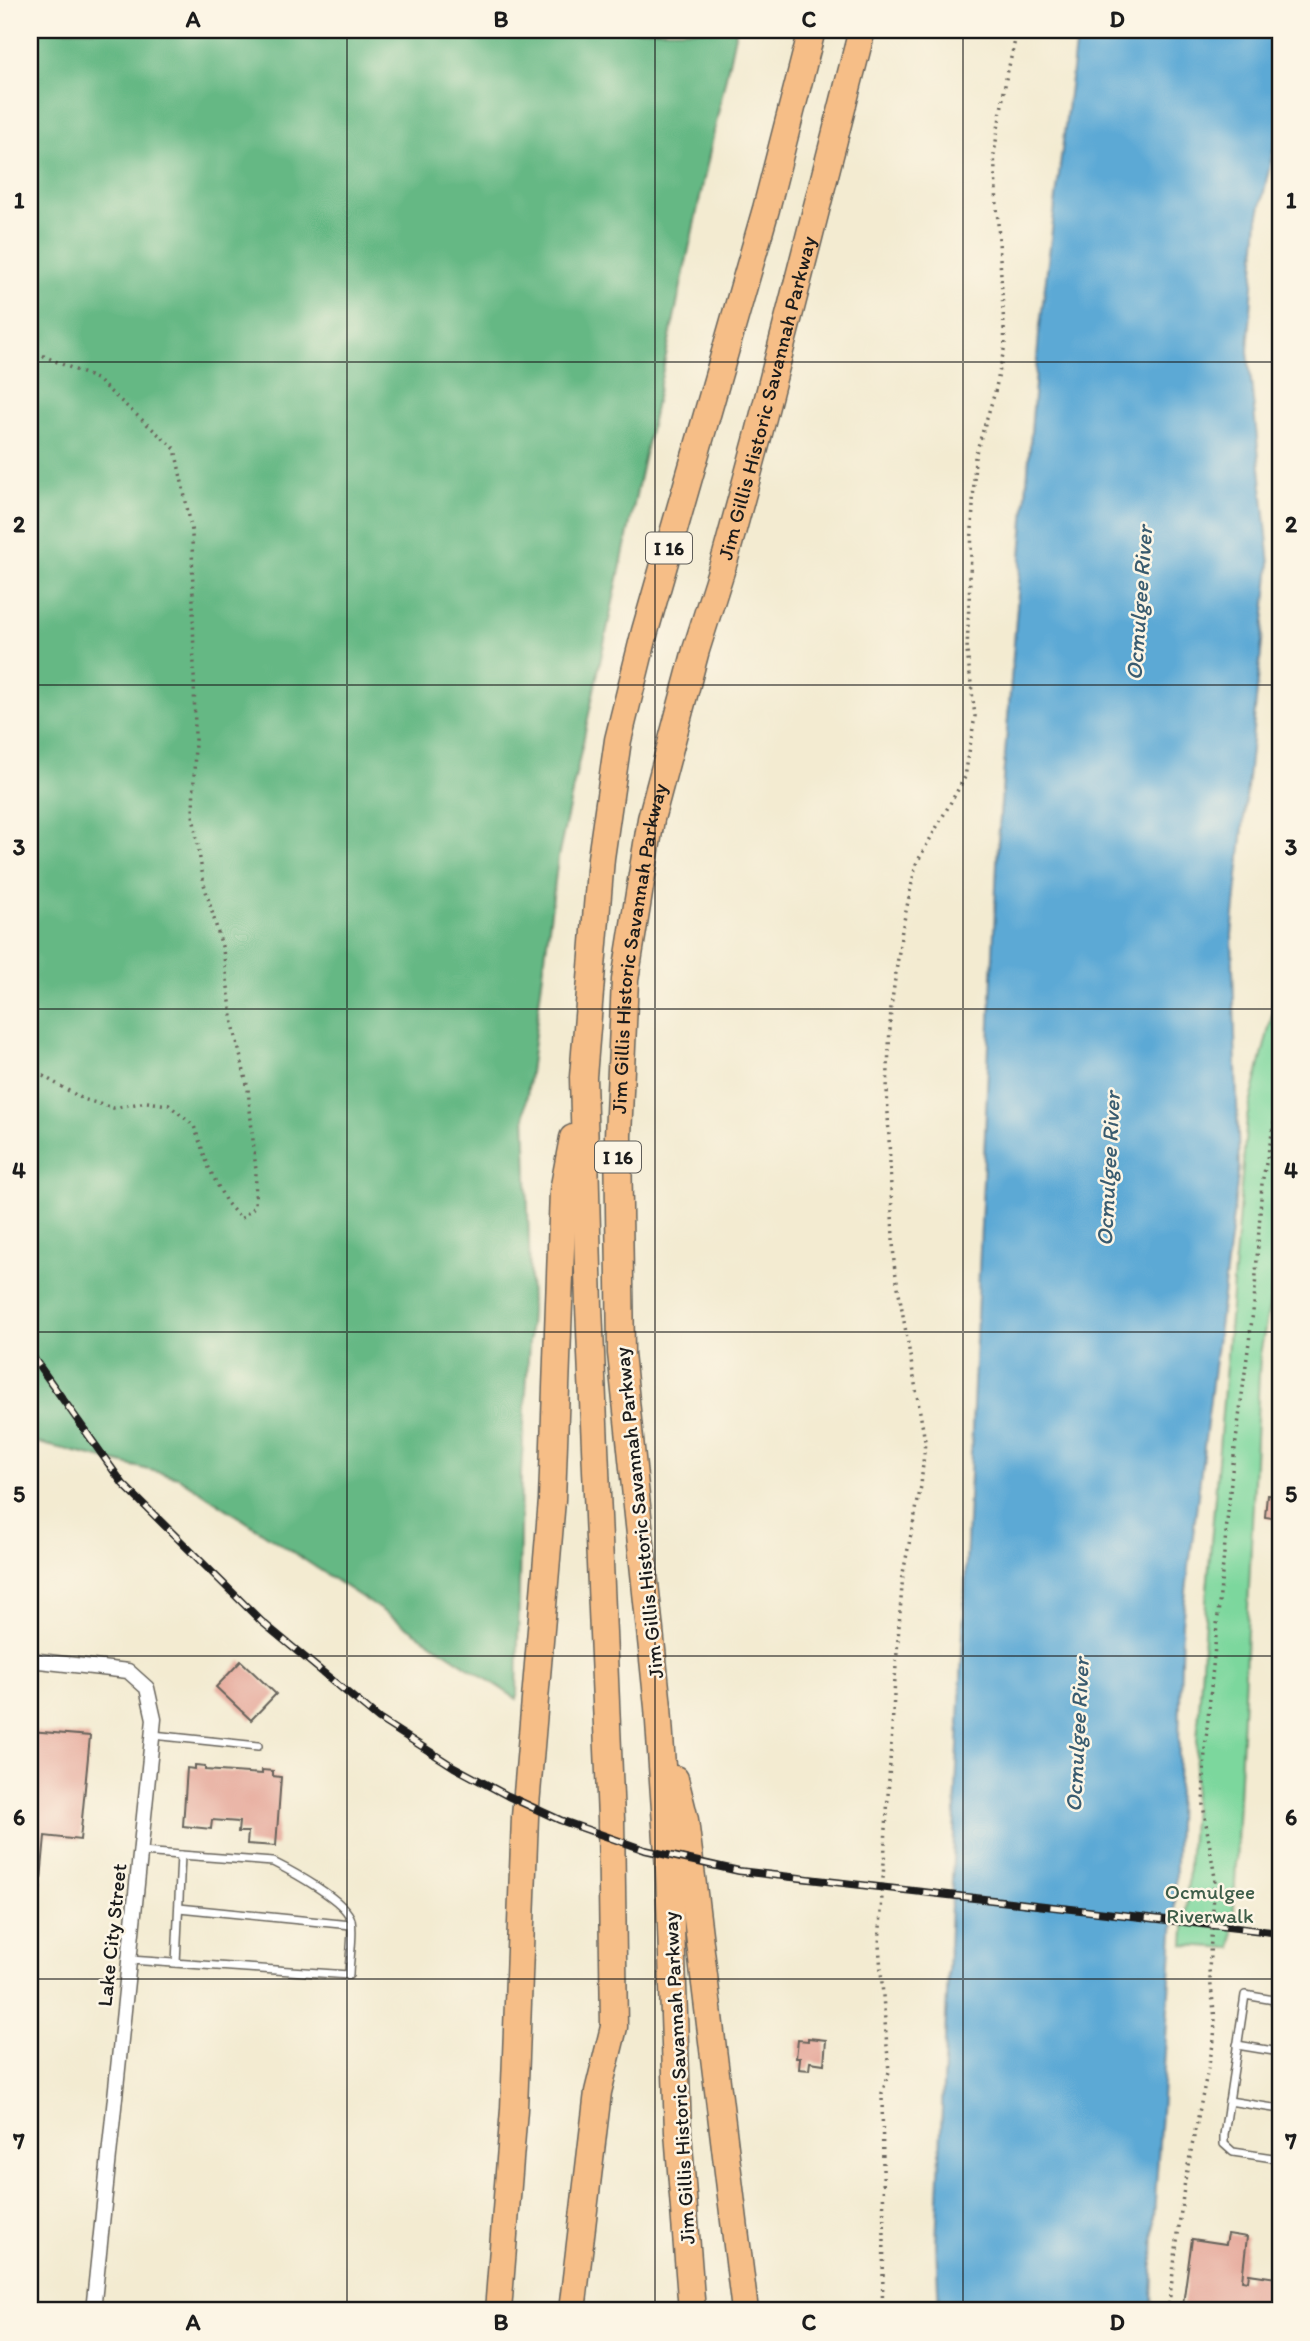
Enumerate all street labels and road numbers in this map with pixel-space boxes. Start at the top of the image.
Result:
street label: Jim Gillis Historic Savannah Parkway [712,233,821,563]
road number: I 16 [646,533,692,564]
street label: Jim Gillis Historic Savannah Parkway [606,780,672,1114]
road number: I 16 [595,1142,641,1172]
street label: Jim Gillis Historic Savannah Parkway [609,1346,668,1680]
street label: Lake City Street [92,1862,131,2008]
street label: Jim Gillis Historic Savannah Parkway [657,1911,700,2245]

